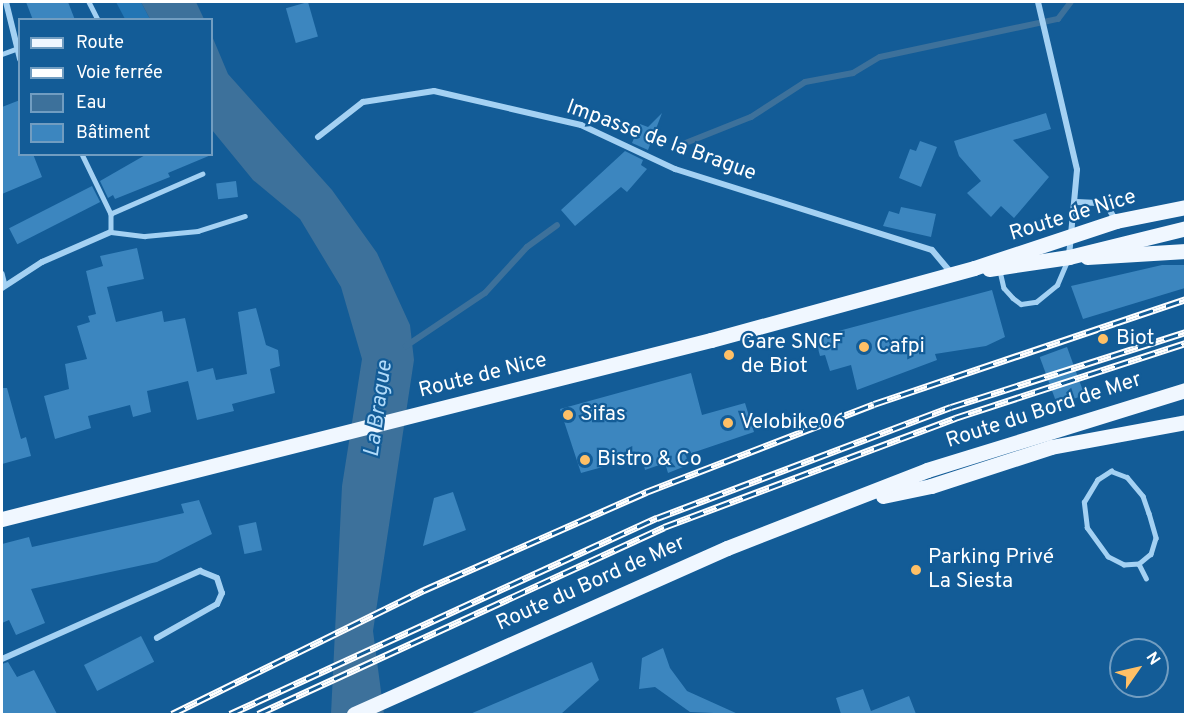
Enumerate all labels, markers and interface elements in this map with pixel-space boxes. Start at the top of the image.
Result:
legend [18,18,213,156]
text: Route [76,32,124,55]
text: Voie ferrée [76,62,163,85]
text: Eau [76,92,106,115]
street label: Impasse de la Brague [563,95,759,187]
text: Bâtiment [76,122,150,145]
street label: Route de Nice [1007,185,1139,247]
place label: Biot [1116,326,1155,352]
place label: Gare SNCF de Biot [741,330,843,380]
marker: Biot [1094,330,1112,348]
place label: Cafpi [876,334,925,360]
marker: Cafpi [857,340,871,354]
street label: Route de Nice [416,348,550,404]
marker: Gare SNCF de Biot [722,348,736,362]
water label: La Brague [359,359,399,459]
street label: Route du Bord de Mer [943,367,1145,455]
place label: Sifas [580,402,626,428]
marker: Sifas [561,408,575,422]
place label: Velobike06 [740,410,845,436]
marker: Velobike06 [721,416,735,430]
place label: Bistro & Co [597,447,702,473]
marker: Bistro & Co [578,453,592,467]
street label: Route du Bord de Mer [493,531,689,637]
place label: Parking Privé La Siesta [928,545,1054,595]
marker: Parking Privé La Siesta [909,563,923,577]
north arrow [1109,638,1169,698]
text: N [1141,649,1164,669]

